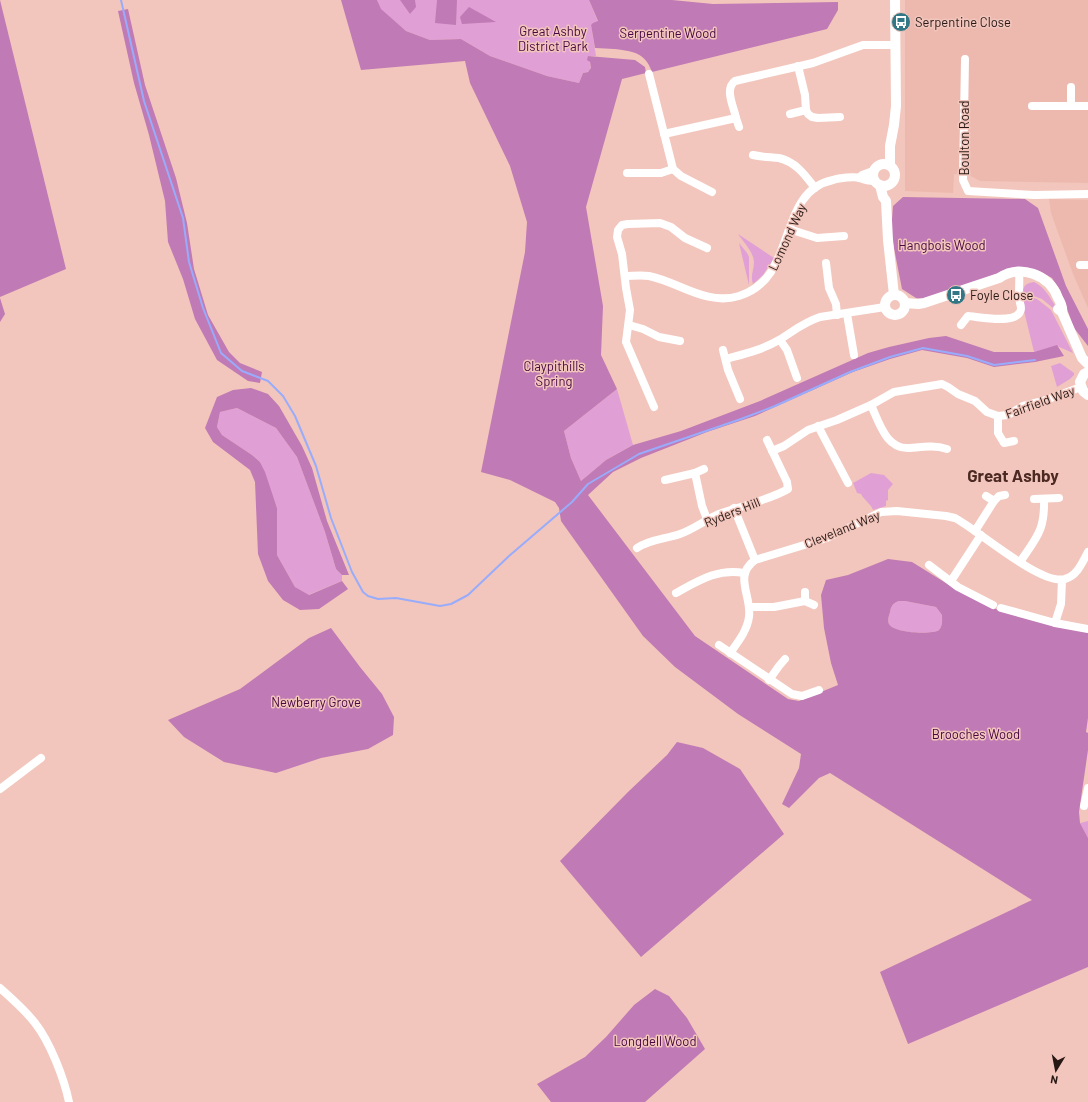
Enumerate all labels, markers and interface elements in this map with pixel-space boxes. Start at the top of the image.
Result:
bus stop icon: Serpentine Close [890,11,912,33]
place label: Serpentine Close [915,14,1011,30]
park label: Great Ashby District Park [518,23,588,54]
park label: Serpentine Wood [620,25,716,41]
street label: Boulton Road [956,100,972,176]
street label: Lomond Way [764,201,810,273]
park label: Hangbois Wood [898,237,986,253]
bus stop icon: Foyle Close [945,284,967,306]
place label: Foyle Close [970,287,1033,303]
park label: Claypithills Spring [523,358,585,389]
street label: Fairfield Way [1003,382,1077,422]
district label: Great Ashby [967,465,1059,485]
street label: Ryders Hill [702,494,762,530]
street label: Cleveland Way [802,507,882,551]
park label: Newberry Grove [271,694,361,710]
park label: Brooches Wood [932,726,1020,742]
park label: Longdell Wood [613,1033,697,1049]
north arrow [1036,1050,1076,1090]
text: N [1049,1073,1059,1087]

